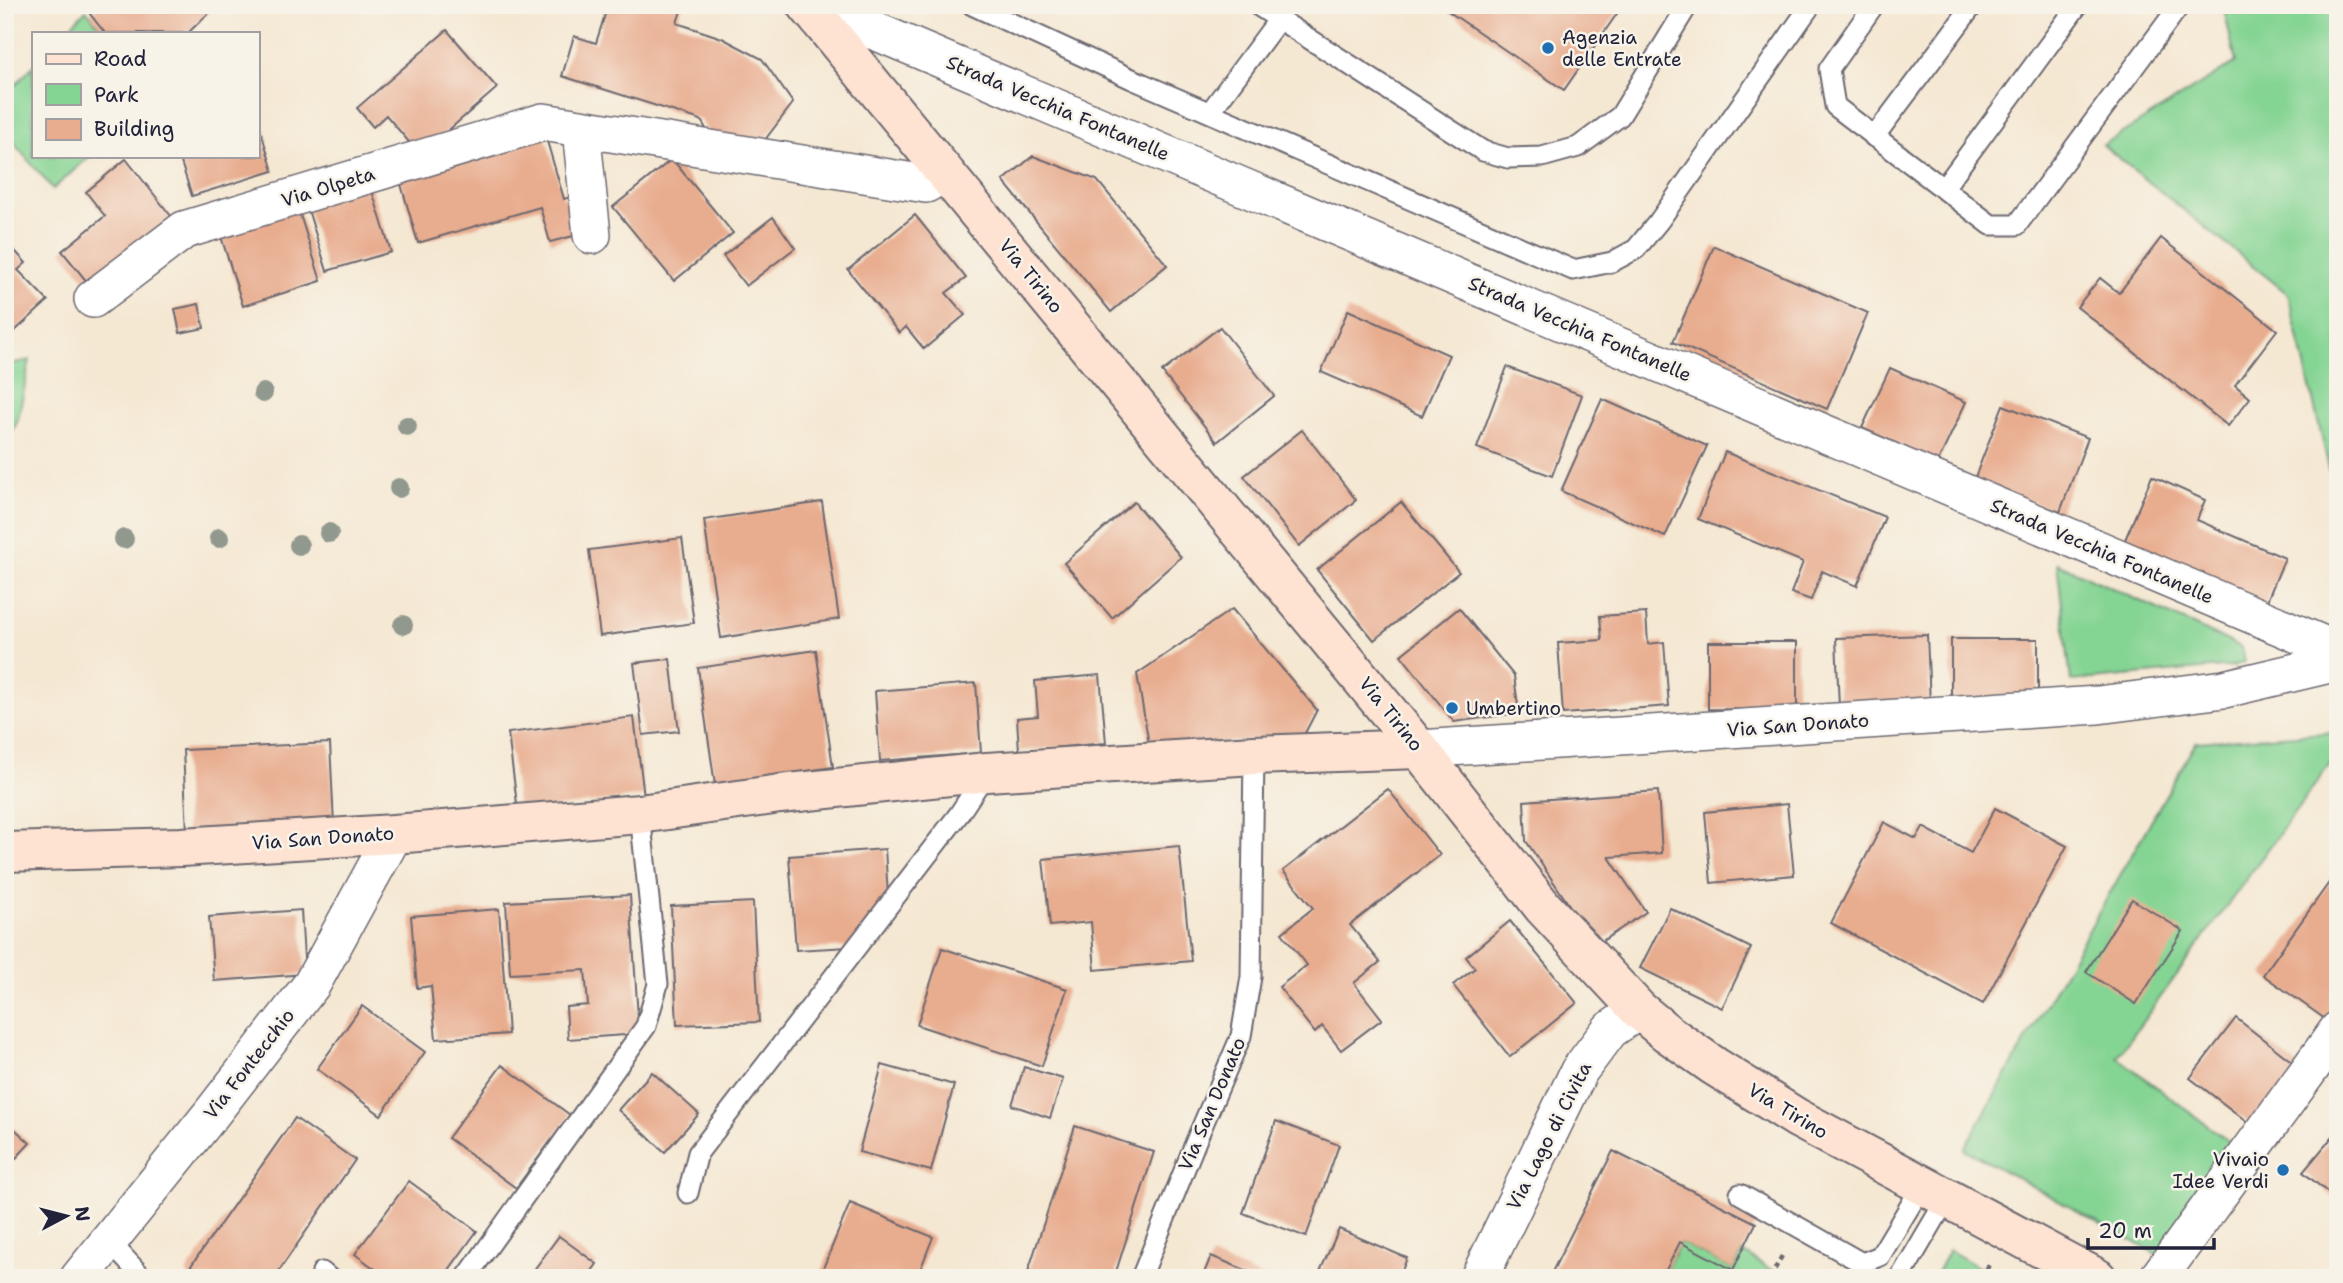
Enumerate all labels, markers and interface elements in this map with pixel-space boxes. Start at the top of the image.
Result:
place label: Agenzia delle Entrate [1562,25,1682,72]
legend [32,32,259,158]
marker: Agenzia delle Entrate [1540,40,1556,56]
text: Road [94,45,147,73]
street label: Strada Vecchia Fontanelle [943,50,1173,166]
text: Park [94,81,139,109]
text: Building [94,115,174,143]
street label: Via Olpeta [278,161,378,213]
street label: Via Tirino [993,233,1069,319]
street label: Strada Vecchia Fontanelle [1465,271,1695,387]
street label: Strada Vecchia Fontanelle [1987,493,2217,609]
street label: Via Tirino [1353,671,1429,757]
place label: Umbertino [1466,696,1561,721]
marker: Umbertino [1444,700,1460,716]
street label: Via San Donato [1726,708,1870,742]
street label: Via San Donato [251,821,395,855]
street label: Via Fontecchio [198,1004,300,1124]
street label: Via San Donato [1173,1033,1251,1175]
street label: Via Lago di Civita [1501,1058,1597,1214]
street label: Via Tirino [1743,1077,1833,1145]
place label: Vivaio Idee Verdi [2172,1147,2269,1194]
marker: Vivaio Idee Verdi [2275,1162,2291,1178]
north arrow [32,1182,102,1252]
text: N [69,1205,96,1223]
scale bar [2088,1206,2214,1250]
text: 20 m [2098,1217,2152,1245]

